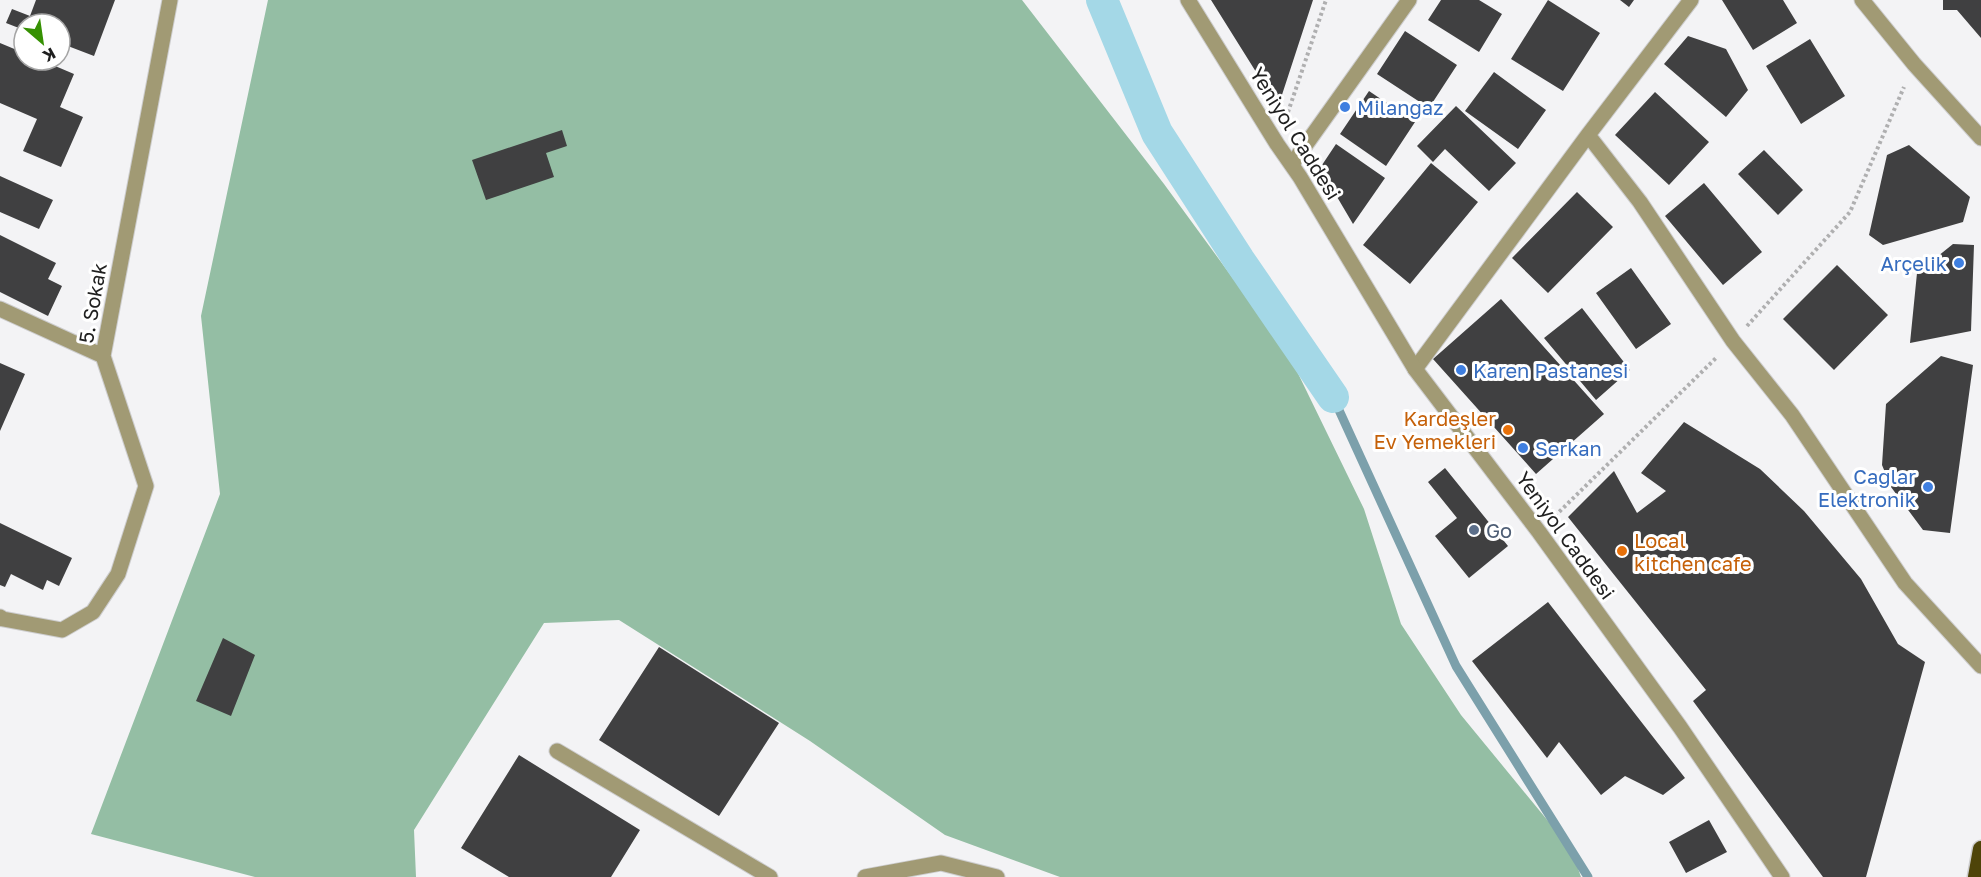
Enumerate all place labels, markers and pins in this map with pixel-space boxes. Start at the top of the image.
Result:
place label: Milangaz [1357,95,1443,119]
marker: Milangaz [1338,100,1352,114]
place label: Arçelik [1880,251,1947,275]
marker: Arçelik [1952,256,1966,270]
place label: Karen Pastanesi [1473,358,1628,382]
marker: Karen Pastanesi [1454,363,1468,377]
place label: Kardeşler Ev Yemekleri [1373,406,1496,453]
marker: Kardeşler Ev Yemekleri [1501,423,1515,437]
place label: Serkan [1535,436,1602,460]
marker: Serkan [1516,441,1530,455]
place label: Caglar Elektronik [1818,464,1916,511]
marker: Caglar Elektronik [1921,480,1935,494]
place label: Go [1486,518,1512,542]
marker: Go [1467,523,1481,537]
place label: Local kitchen cafe [1634,528,1752,575]
marker: Local kitchen cafe [1615,544,1629,558]

